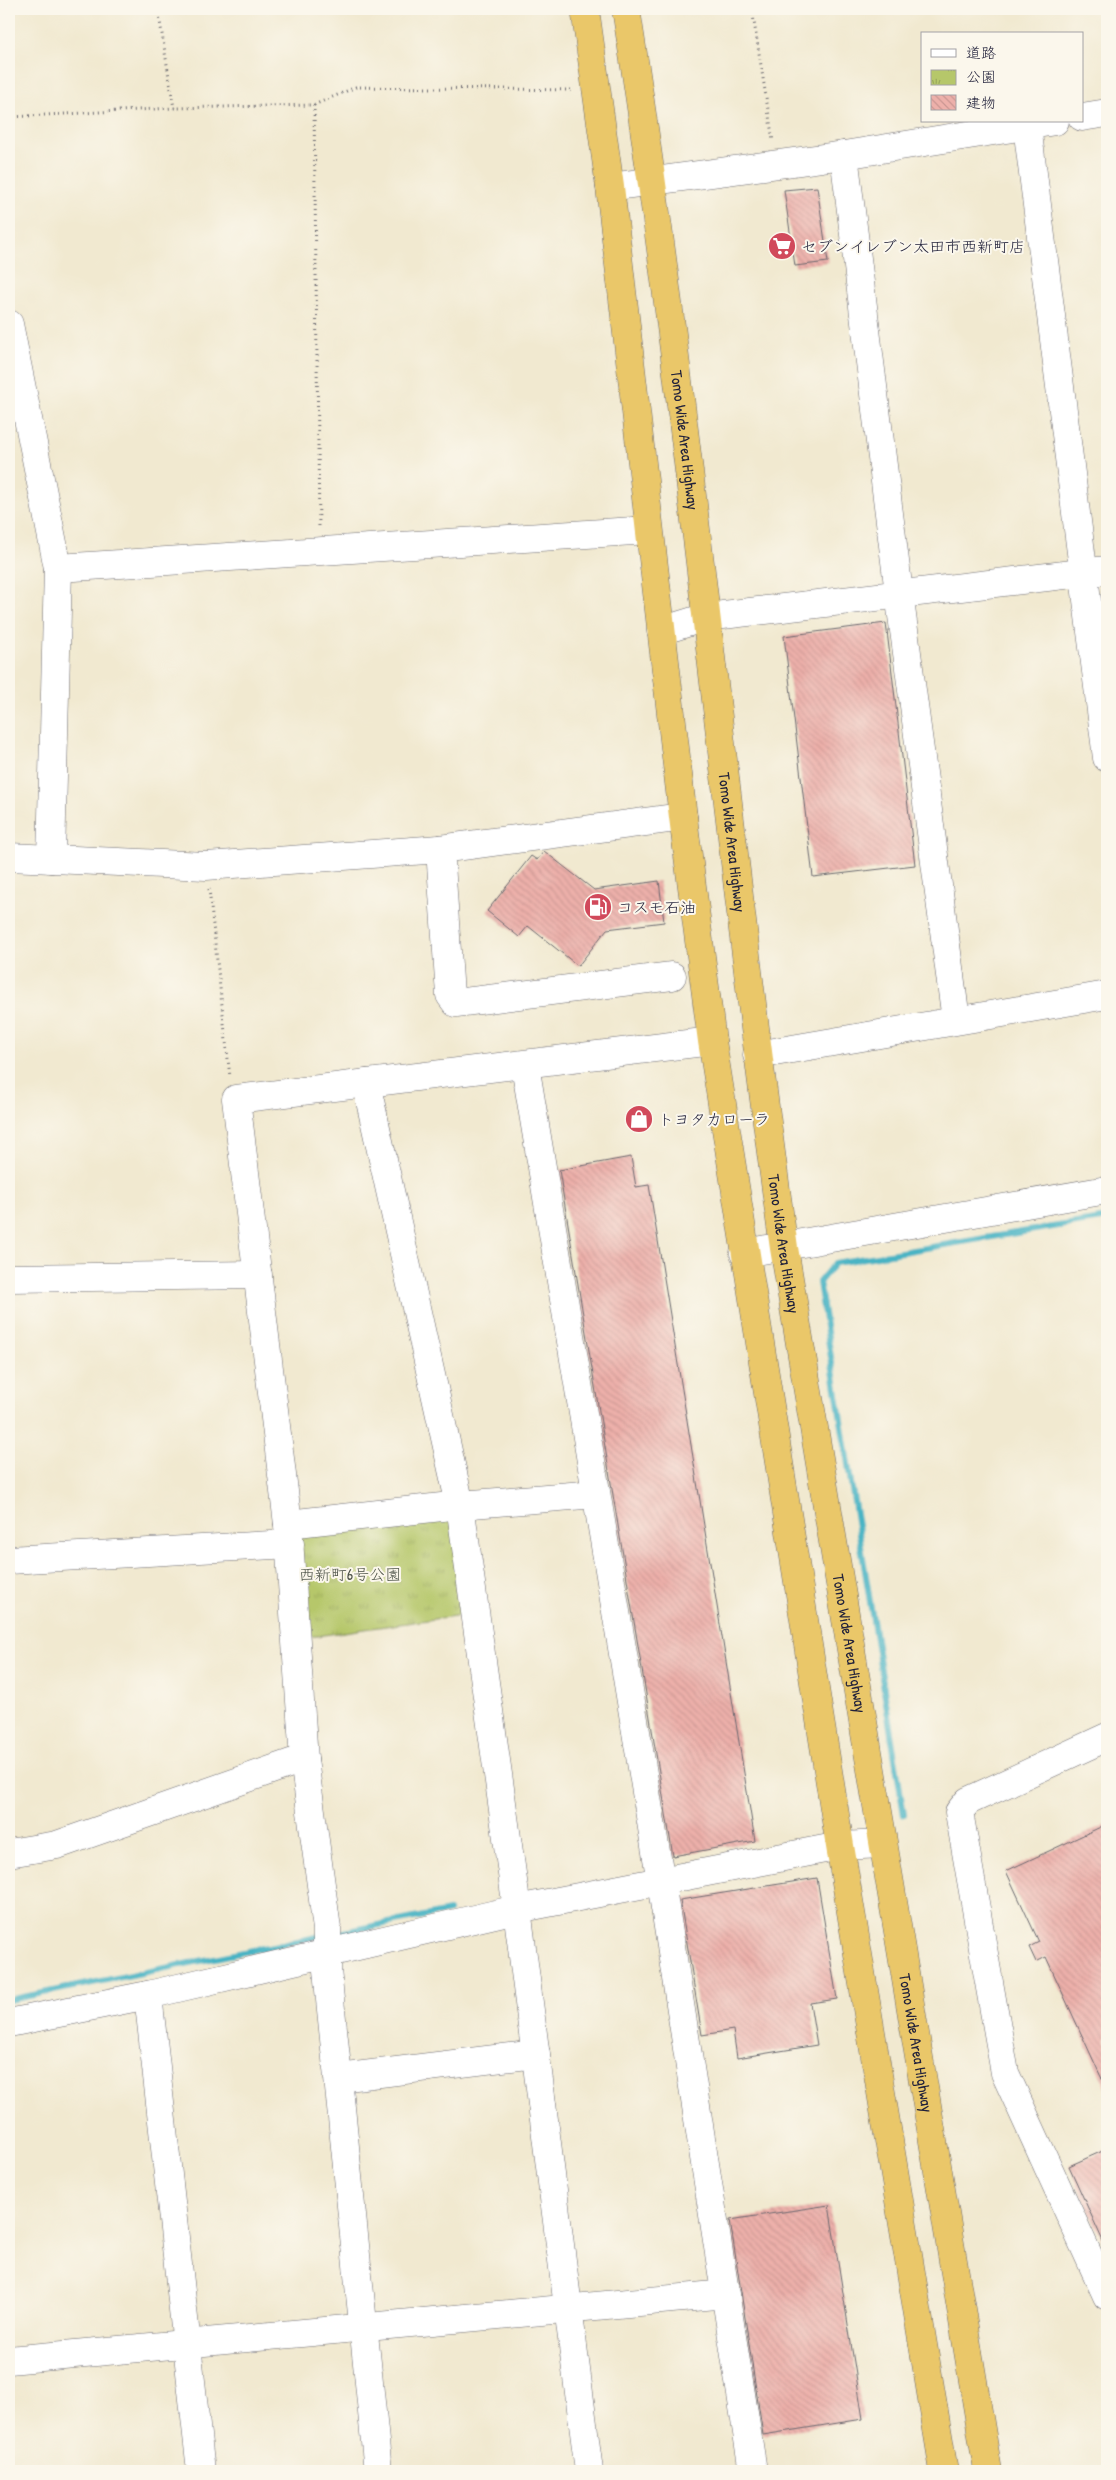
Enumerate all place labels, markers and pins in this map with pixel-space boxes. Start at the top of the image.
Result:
supermarket icon: セブンイレブン太田市西新町店 [767,231,797,261]
place label: セブンイレブン太田市西新町店 [801,235,1025,257]
fuel station icon: コスモ石油 [583,892,613,922]
place label: コスモ石油 [617,896,696,918]
shop icon: トヨタカローラ [624,1104,654,1134]
place label: トヨタカローラ [658,1108,770,1130]

